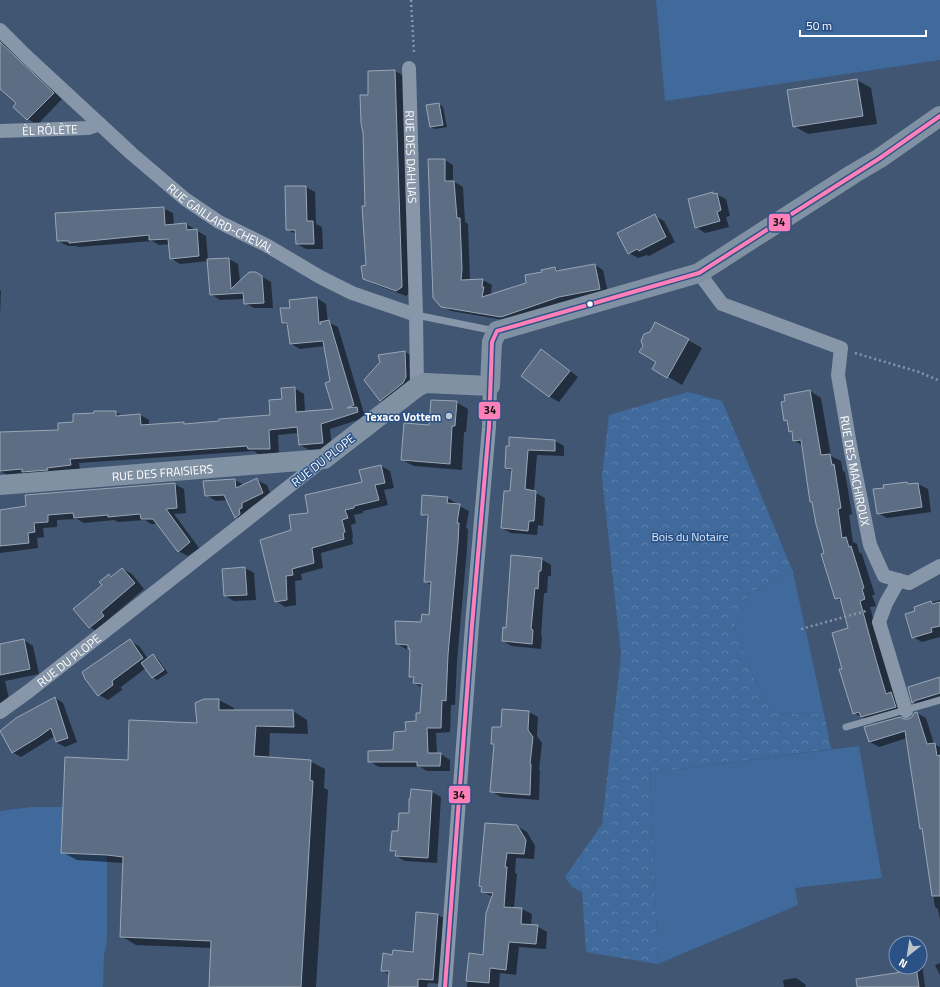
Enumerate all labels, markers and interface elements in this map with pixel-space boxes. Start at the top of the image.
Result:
scale bar [800,12,926,38]
text: 50 m [806,16,832,35]
street label: RUE DES DAHLIAS [401,110,422,204]
street label: ÈL RÔLÈTE [22,119,78,140]
street label: RUE GAILLARD-CHEVAL [163,178,278,257]
line badge: 34 [768,213,791,232]
text: 34 [773,214,785,230]
unlabelled marker [585,299,595,309]
line badge: 34 [478,401,501,420]
text: 34 [484,402,496,418]
place label: Texaco Vottem [365,407,441,426]
marker: Texaco Vottem [444,411,454,421]
street label: RUE DES MACHIROUX [836,414,876,528]
street label: RUE DU PLOPE [287,429,359,491]
street label: RUE DES FRAISIERS [111,458,214,485]
park label: Bois du Notaire [651,527,729,546]
street label: RUE DU PLOPE [32,629,105,691]
line badge: 34 [448,785,471,804]
text: 34 [453,787,465,803]
north arrow [888,935,928,975]
text: N [896,955,910,972]

